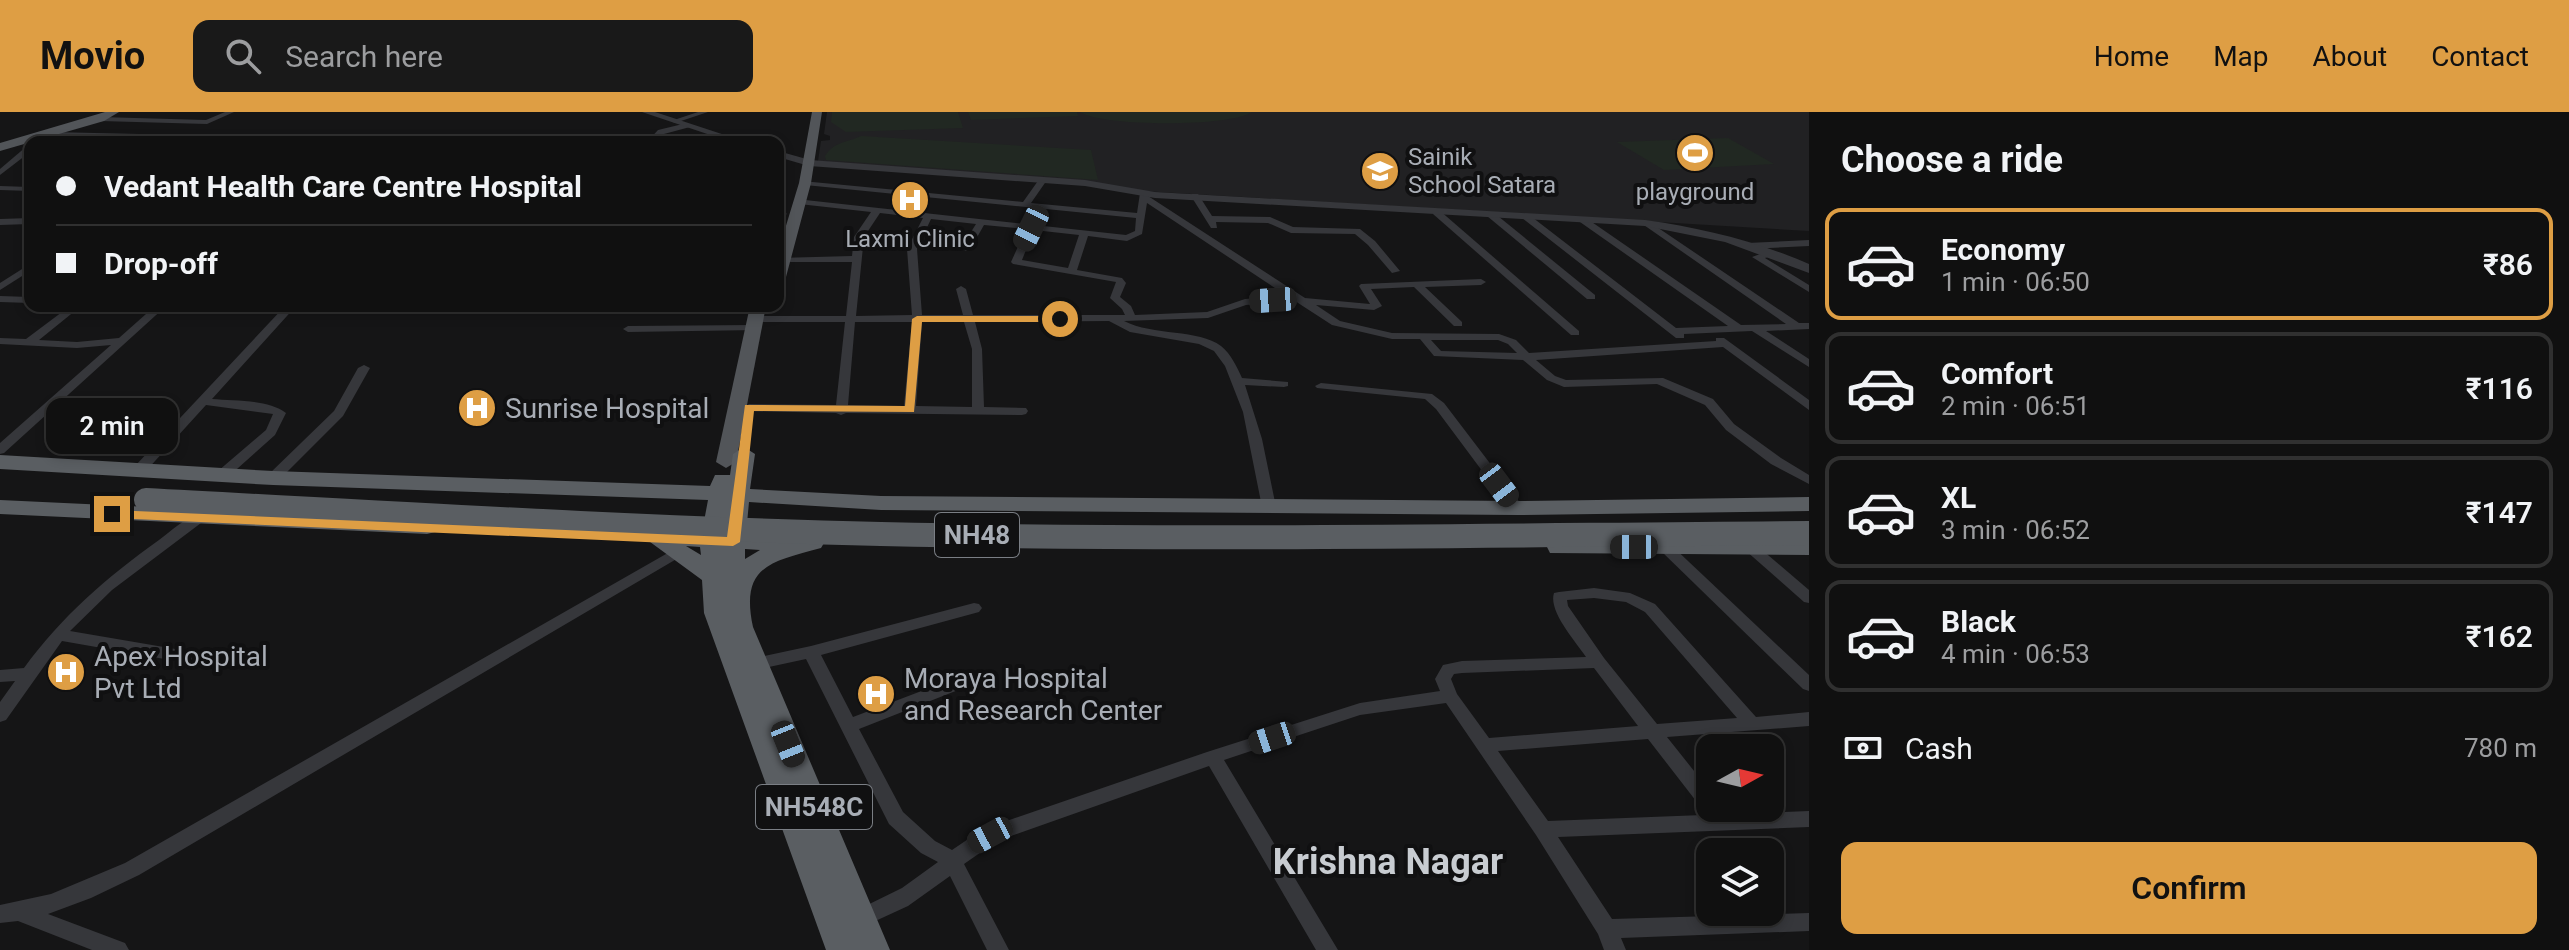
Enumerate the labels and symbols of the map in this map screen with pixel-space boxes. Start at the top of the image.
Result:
sports icon: playground [1674,132,1716,174]
place label: Sainik School Satara [1408,143,1556,199]
school or university icon: Sainik School Satara [1359,150,1401,192]
place label: playground [1636,178,1754,206]
hospital icon: Laxmi Clinic [889,179,931,221]
car [1010,201,1052,255]
place label: Laxmi Clinic [845,225,975,253]
car [1248,286,1298,314]
route start [1042,301,1078,337]
hospital icon: Sunrise Hospital [456,387,498,429]
place label: Sunrise Hospital [505,392,709,425]
callout: 2 min [46,398,178,454]
car [1475,459,1523,511]
route end [94,496,130,532]
road number: NH48 [935,513,1019,557]
car [1610,535,1658,559]
place label: Apex Hospital Pvt Ltd [94,640,268,705]
hospital icon: Apex Hospital Pvt Ltd [45,651,87,693]
place label: Moraya Hospital and Research Center [904,662,1163,727]
hospital icon: Moraya Hospital and Research Center [855,673,897,715]
car [768,717,808,771]
car [1245,719,1299,757]
north arrow [1696,734,1784,822]
road number: NH548C [756,785,872,829]
car [963,813,1017,857]
district label: Krishna Nagar [1273,841,1503,883]

